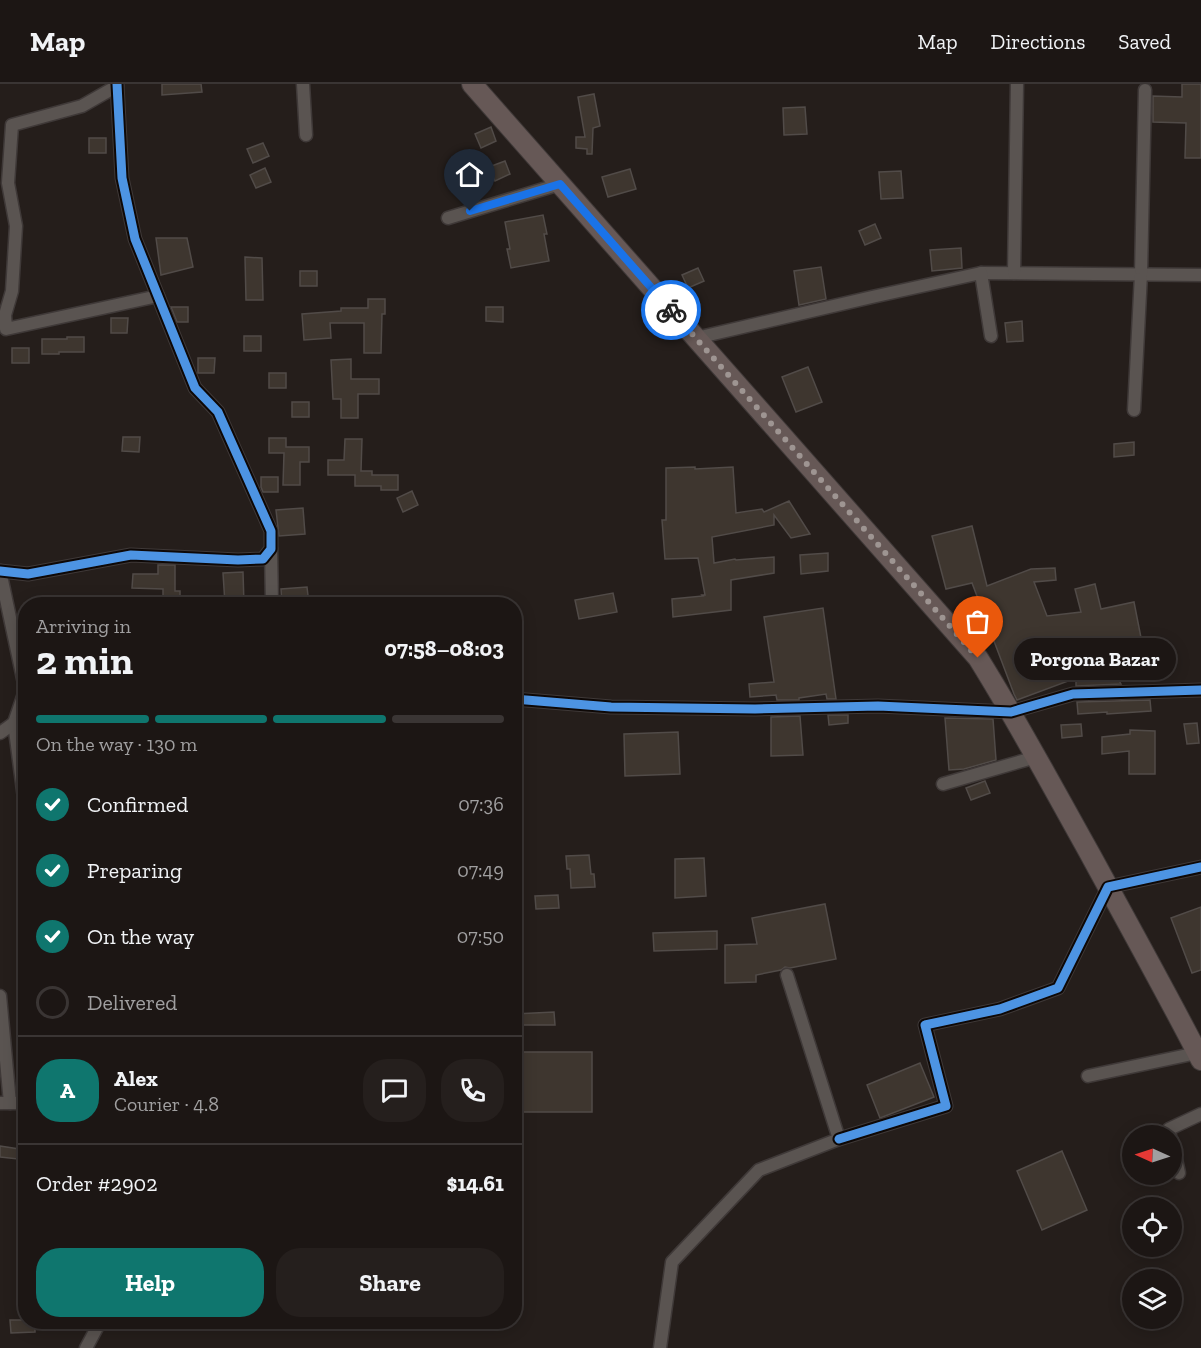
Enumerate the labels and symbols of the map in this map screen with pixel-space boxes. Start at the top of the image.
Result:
pin [444,149,495,211]
courier [641,280,701,340]
pin [952,596,1003,658]
callout: Porgona Bazar [1014,637,1176,679]
north arrow [1122,1125,1182,1185]

